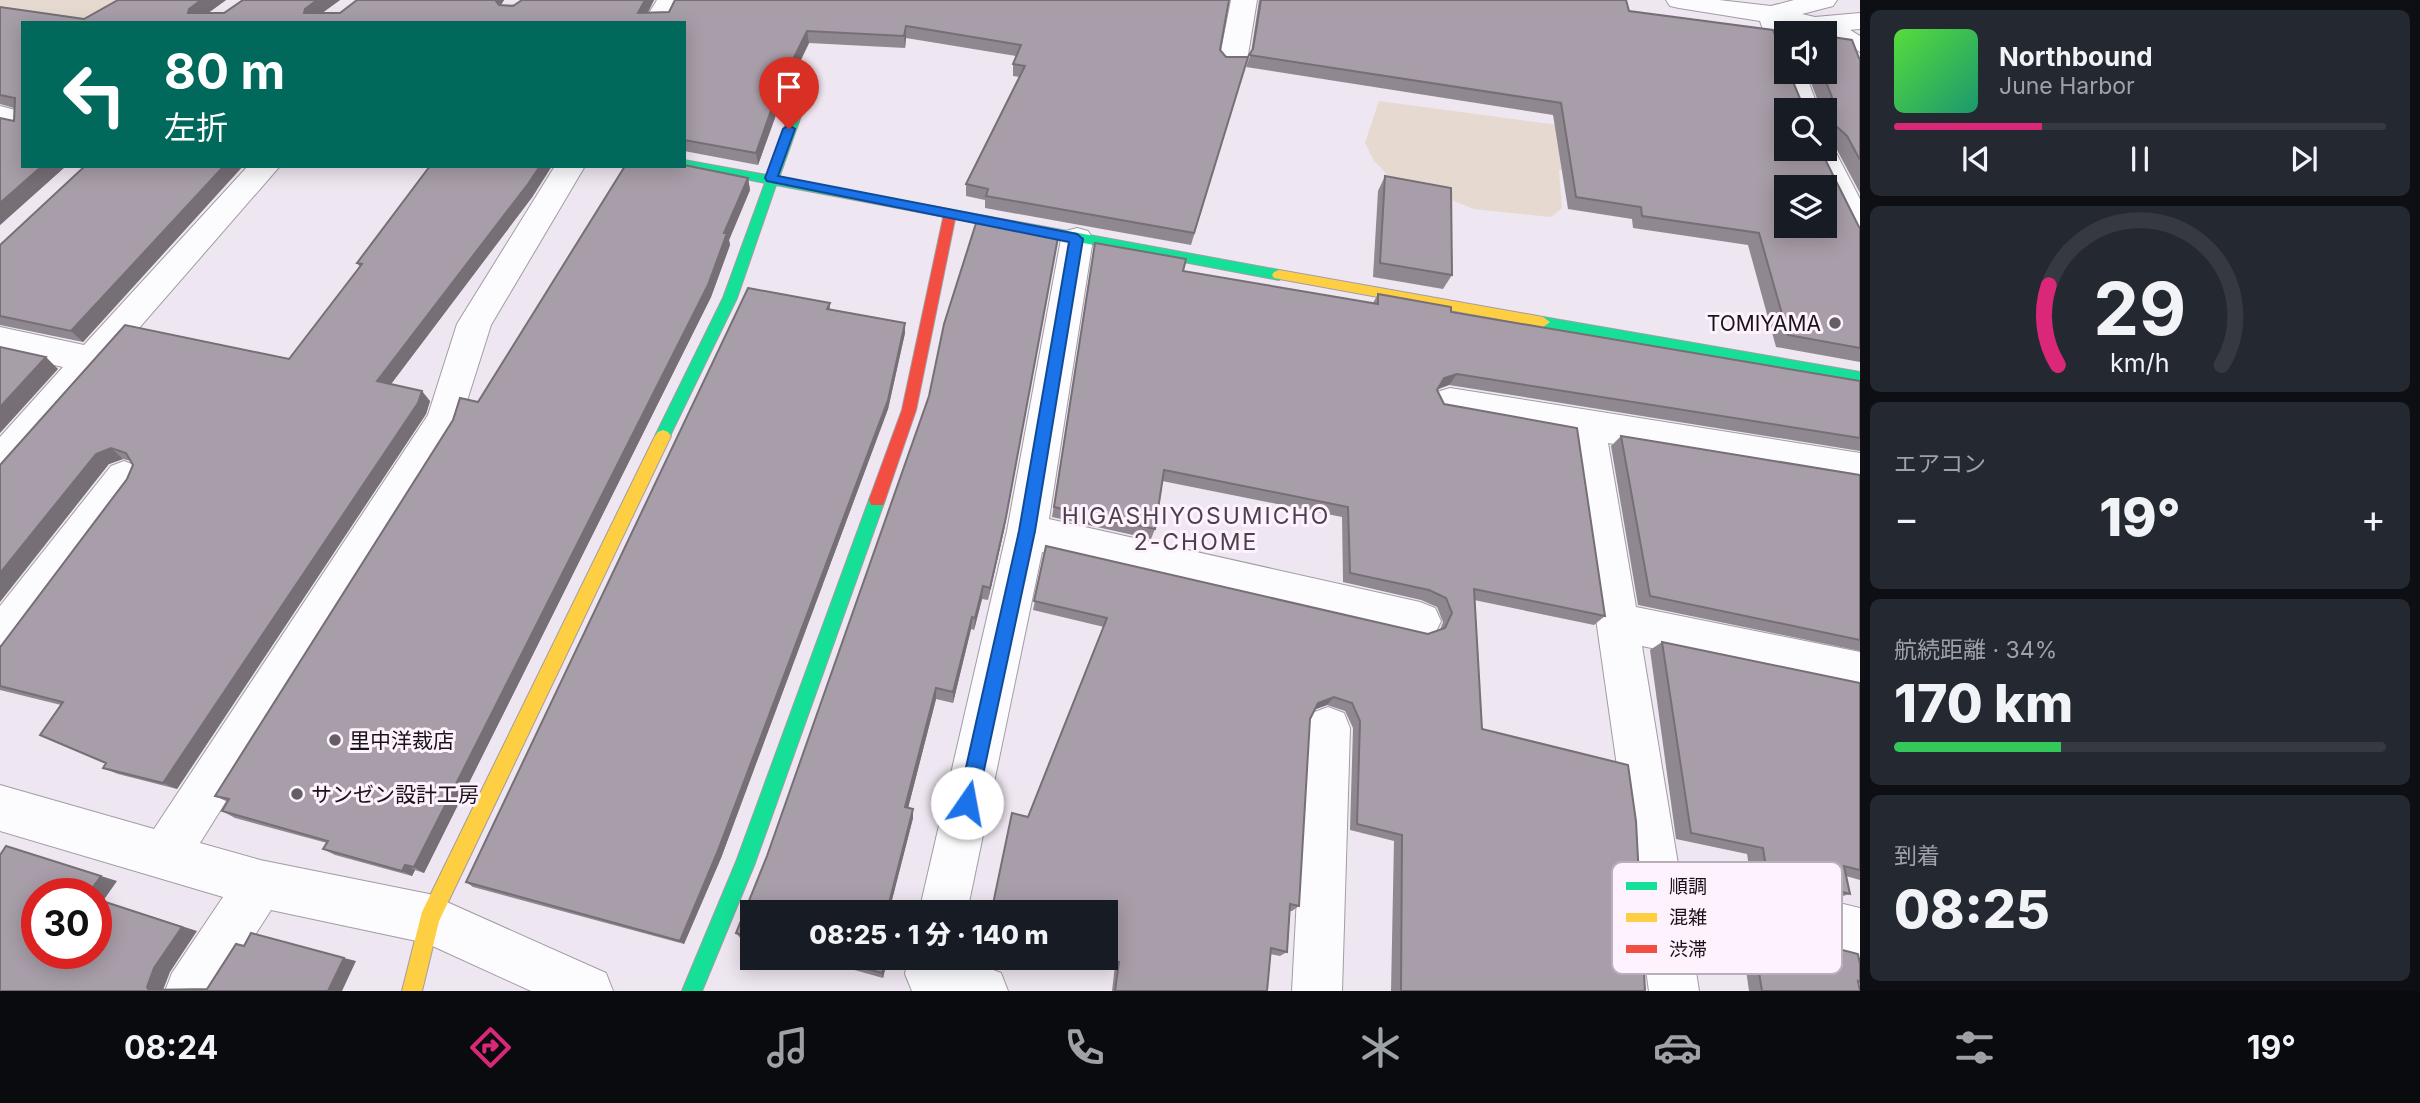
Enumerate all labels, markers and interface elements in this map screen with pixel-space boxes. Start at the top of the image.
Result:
map controls [1774,21,1837,238]
button: sound [1774,21,1837,84]
text: Northbound [1999,41,2153,72]
text: 80 m [164,42,285,101]
icon: left [49,49,140,140]
pin [759,57,819,129]
icon: arrive [770,68,808,106]
text: June Harbor [1999,72,2135,100]
button: search [1774,98,1837,161]
text: 左折 [164,108,228,147]
icon: previous [1957,140,1995,178]
icon: pause [2121,140,2159,178]
icon: next [2285,140,2323,178]
button: layers [1774,175,1837,238]
text: 29 [2093,265,2187,354]
place label: TOMIYAMA [1707,311,1821,336]
marker: TOMIYAMA [1827,315,1843,331]
text: km/h [2110,348,2170,378]
text: エアコン [1894,450,1986,478]
text: 19° [2099,486,2181,549]
text: − [1894,495,1919,541]
text: + [2361,495,2386,541]
district label: HIGASHIYOSUMICHO 2-CHOME [1062,502,1330,556]
text: 航続距離 · 34% [1894,636,2057,664]
text: 170 km [1894,672,2073,735]
place label: 里中洋裁店 [349,728,454,753]
marker: 里中洋裁店 [327,732,343,748]
position arrow [930,766,1004,840]
place label: サンゼン設計工房 [311,782,479,807]
marker: サンゼン設計工房 [289,786,305,802]
text: 到着 [1894,842,1940,870]
legend [1612,862,1842,974]
text: 順調 [1669,875,1707,898]
speed limit sign: 30 [21,878,112,969]
text: 08:25 [1894,878,2050,941]
text: 混雑 [1669,906,1707,929]
text: 08:25 · 1 分 · 140 m [809,919,1049,950]
text: 渋滞 [1669,938,1707,961]
icon: directions [466,1023,515,1072]
icon: music [763,1023,812,1072]
icon: phone [1060,1023,1109,1072]
icon: climate [1356,1023,1405,1072]
icon: car [1653,1023,1702,1072]
icon: filters [1950,1023,1999,1072]
text: 08:24 [124,1028,218,1067]
text: 19° [2247,1028,2296,1067]

